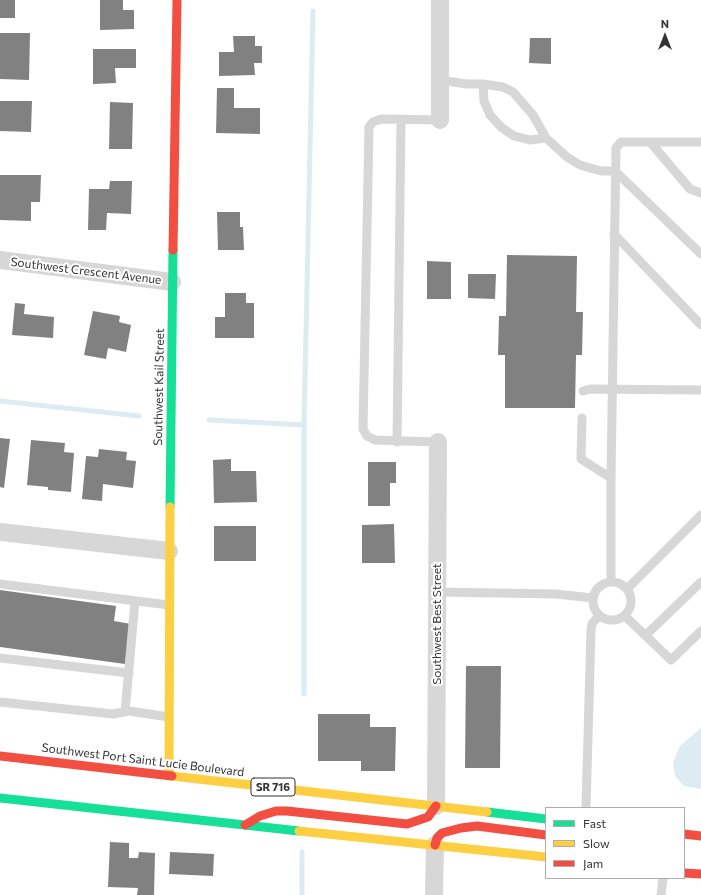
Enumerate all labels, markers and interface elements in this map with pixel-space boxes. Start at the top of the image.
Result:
north arrow [645,16,685,56]
text: N [661,17,669,30]
street label: Southwest Crescent Avenue [10,255,162,287]
street label: Southwest Kail Street [151,328,167,446]
street label: Southwest Best Street [430,563,444,685]
street label: Southwest Port Saint Lucie Boulevard [41,740,245,780]
road number: SR 716 [251,778,295,796]
legend [545,807,685,879]
text: Fast [583,816,606,830]
text: Slow [583,836,610,850]
text: Jam [583,856,603,870]

